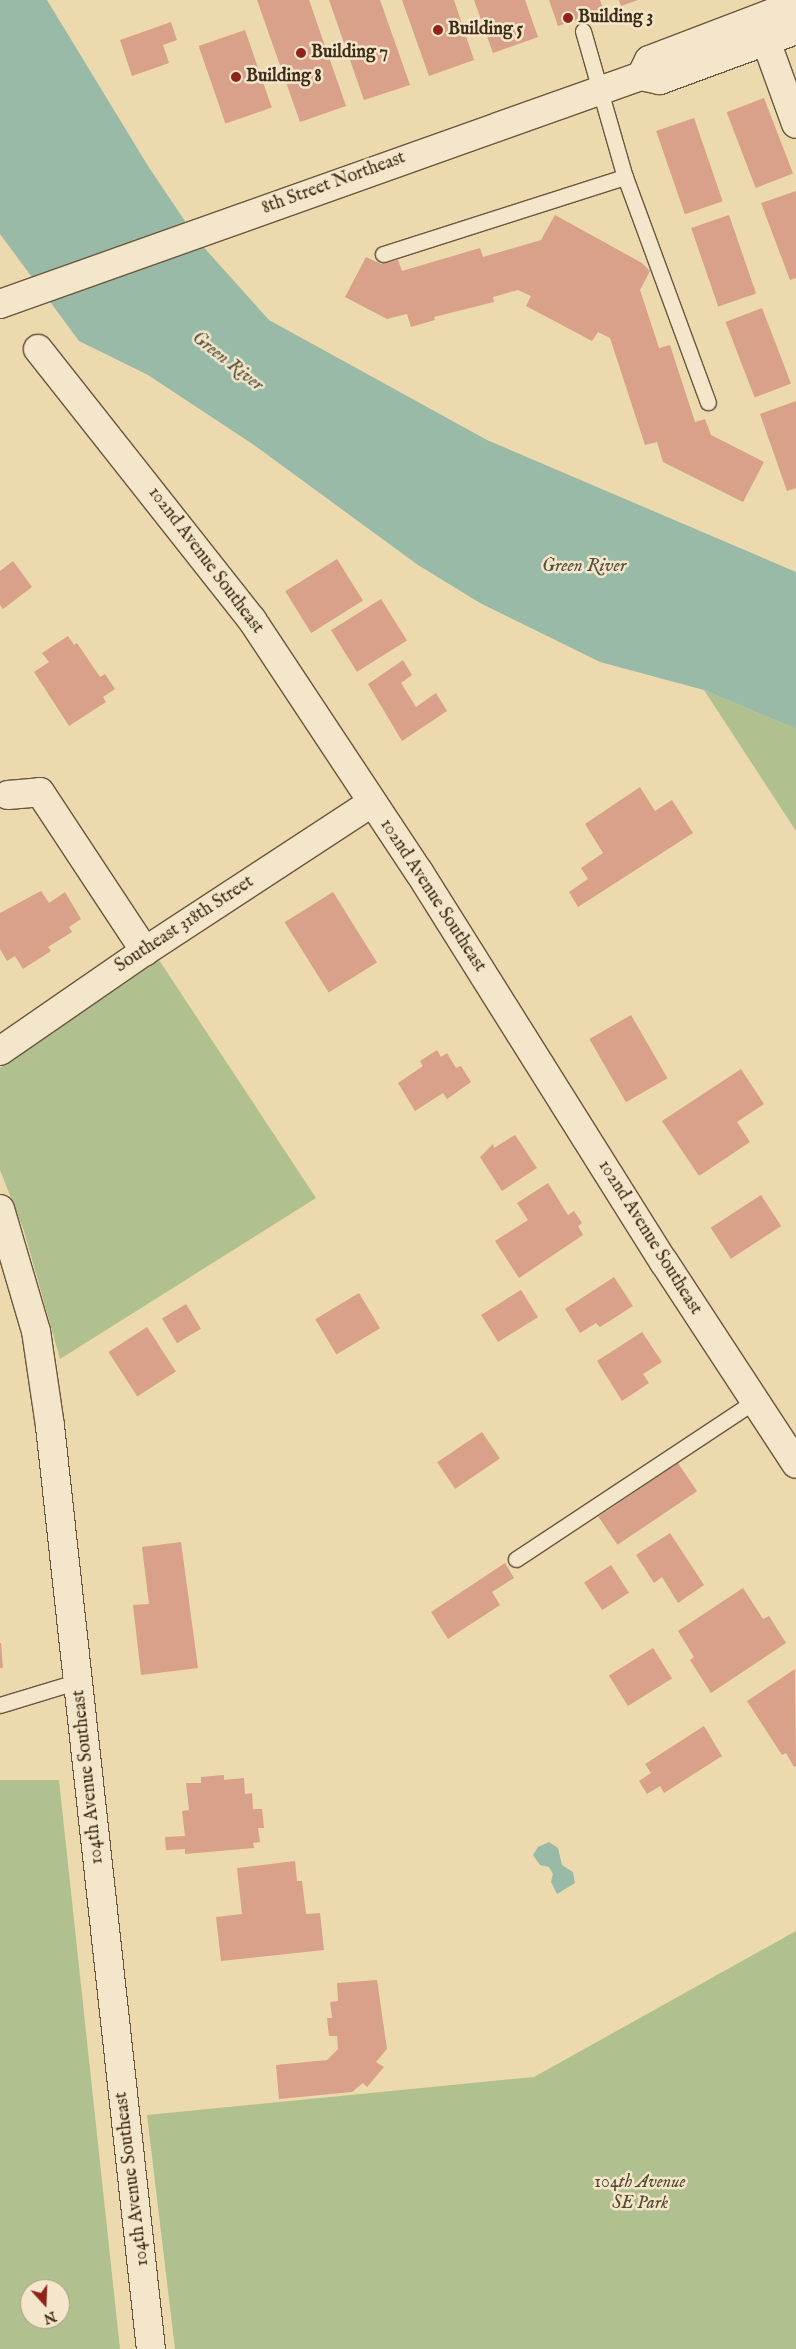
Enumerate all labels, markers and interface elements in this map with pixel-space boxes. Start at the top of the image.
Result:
place label: Building 3 [578,7,653,29]
marker: Building 3 [562,12,574,24]
place label: Building 5 [448,19,523,41]
marker: Building 5 [432,24,444,36]
place label: Building 7 [311,42,388,64]
marker: Building 7 [295,47,307,59]
place label: Building 8 [246,66,322,88]
marker: Building 8 [230,71,242,83]
street label: 8th Street Northeast [259,148,409,220]
water label: Green River [187,327,267,397]
street label: 102nd Avenue Southeast [143,483,267,639]
water label: Green River [542,556,626,578]
street label: 102nd Avenue Southeast [374,815,490,977]
street label: Southeast 318th Street [111,872,259,978]
street label: 102nd Avenue Southeast [593,1157,705,1319]
street label: 104th Avenue Southeast [69,1689,109,1865]
street label: 104th Avenue Southeast [112,2091,154,2267]
park label: 104th Avenue SE Park [594,2173,686,2216]
north arrow [20,2279,70,2329]
text: N [41,2307,59,2328]

